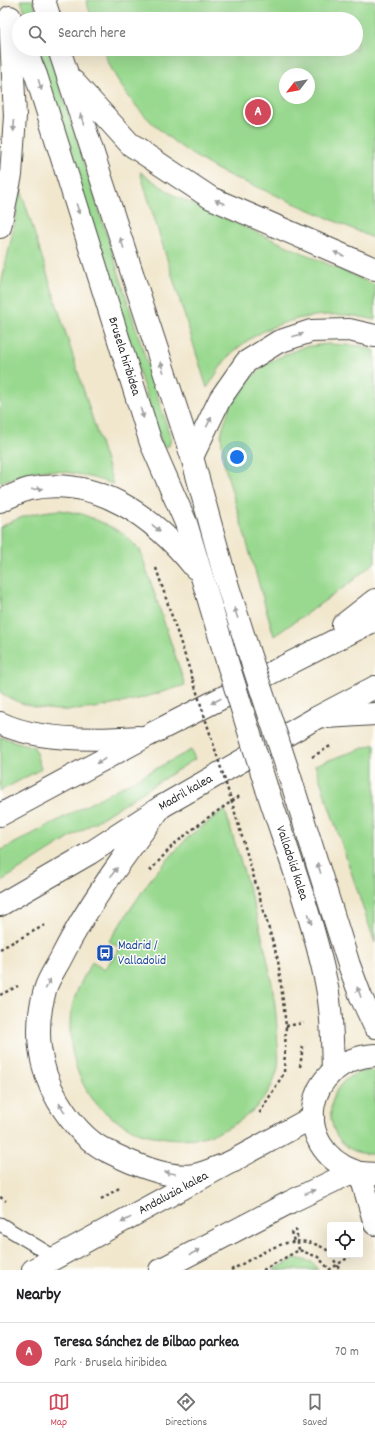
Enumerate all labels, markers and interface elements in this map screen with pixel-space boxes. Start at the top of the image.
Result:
search box [12,12,363,56]
icon: search [26,23,48,45]
text: Search here [58,23,126,45]
north arrow [279,68,315,104]
one-way arrow [37,79,43,91]
pin: A [245,97,271,127]
one-way arrow [78,113,84,125]
one-way arrow [11,120,18,132]
one-way arrow [214,199,226,205]
one-way arrow [75,203,81,215]
one-way arrow [119,237,125,249]
one-way arrow [333,250,345,256]
street label: Brusela hiribidea [103,315,145,399]
one-way arrow [293,332,305,338]
one-way arrow [159,360,165,372]
one-way arrow [139,408,145,420]
one-way arrow [206,416,212,428]
your location [227,447,247,467]
one-way arrow [31,485,43,492]
one-way arrow [150,524,161,532]
one-way arrow [233,606,239,618]
one-way arrow [211,698,222,704]
one-way arrow [95,758,107,764]
street label: Madril kalea [155,769,217,816]
street label: Valladolid kalea [270,823,313,904]
one-way arrow [315,862,321,874]
one-way arrow [110,867,118,878]
one-way arrow [307,913,313,925]
place label: Madrid / Valladolid [118,937,166,971]
bus stop icon: Madrid / Valladolid [95,943,115,963]
one-way arrow [45,978,51,990]
one-way arrow [355,985,361,997]
one-way arrow [59,1102,66,1114]
street label: Andaluzia kalea [135,1166,212,1220]
one-way arrow [164,1170,176,1176]
one-way arrow [305,1189,316,1195]
one-way arrow [120,1216,132,1223]
map controls [327,1222,363,1258]
button: locate [327,1222,363,1258]
one-way arrow [189,1249,201,1255]
text: Nearby [16,1284,60,1308]
text: Teresa Sánchez de Bilbao parkea [54,1332,239,1354]
text: A [25,1343,33,1362]
text: 70 m [335,1343,359,1362]
text: Park · Brusela hiribidea [54,1354,167,1373]
tab: Map [48,1391,70,1431]
tab: Directions [165,1391,207,1431]
tab: Saved [303,1391,327,1431]

